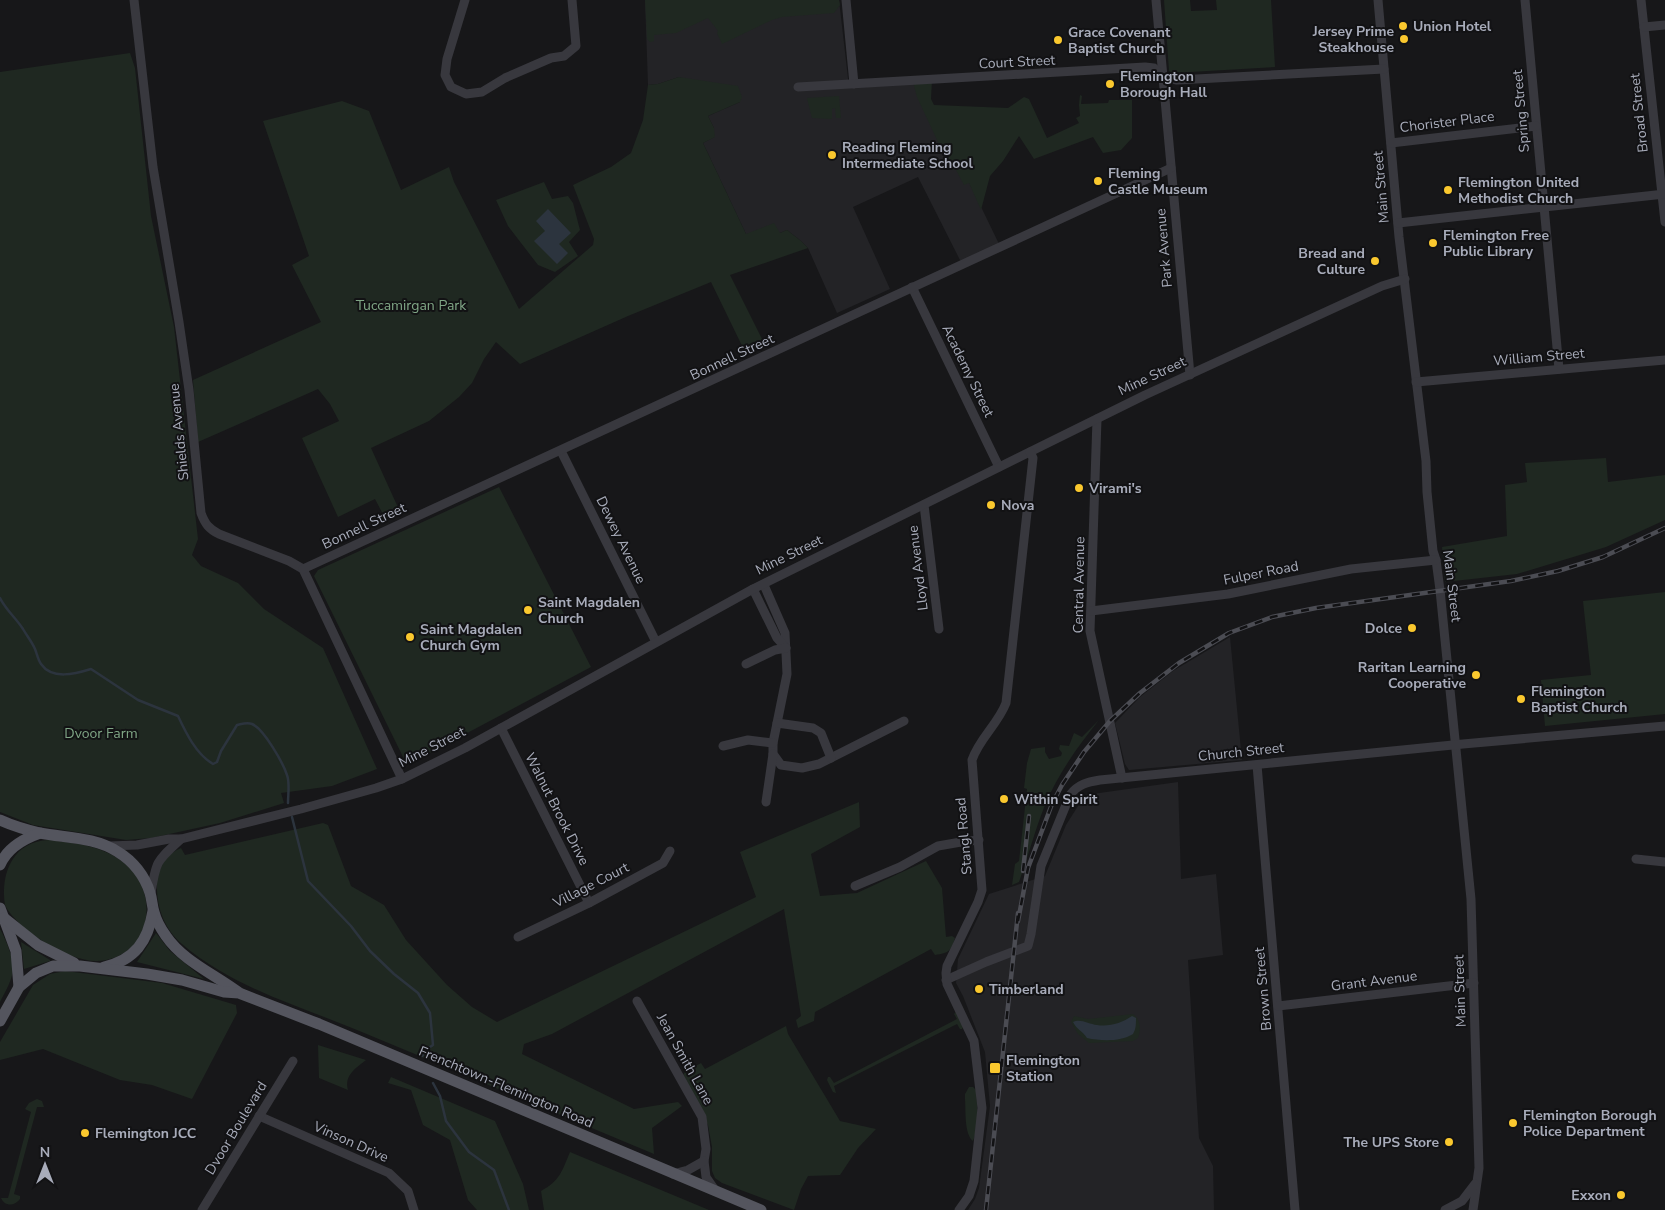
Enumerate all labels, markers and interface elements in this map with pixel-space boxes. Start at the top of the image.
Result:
place label: Union Hotel [1413,17,1492,36]
marker: Union Hotel [1397,20,1409,32]
place label: Jersey Prime Steakhouse [1312,22,1394,57]
place label: Grace Covenant Baptist Church [1068,23,1171,58]
marker: Jersey Prime Steakhouse [1398,33,1410,45]
marker: Grace Covenant Baptist Church [1052,34,1064,46]
street label: Court Street [978,51,1056,73]
place label: Flemington Borough Hall [1120,67,1208,102]
street label: Spring Street [1508,69,1534,153]
street label: Broad Street [1625,72,1653,154]
marker: Flemington Borough Hall [1104,78,1116,90]
street label: Chorister Place [1399,107,1495,137]
place label: Reading Fleming Intermediate School [842,138,973,173]
marker: Reading Fleming Intermediate School [826,149,838,161]
street label: Main Street [1368,150,1394,224]
place label: Fleming Castle Museum [1108,164,1208,199]
place label: Flemington United Methodist Church [1458,173,1579,208]
marker: Fleming Castle Museum [1092,175,1104,187]
marker: Flemington United Methodist Church [1442,184,1454,196]
street label: Park Avenue [1151,208,1177,288]
place label: Flemington Free Public Library [1443,226,1549,261]
marker: Flemington Free Public Library [1427,237,1439,249]
place label: Bread and Culture [1298,244,1365,279]
marker: Bread and Culture [1369,255,1381,267]
park label: Tuccamirgan Park [356,296,467,315]
street label: Academy Street [937,322,999,420]
street label: Bonnell Street [687,329,777,385]
street label: William Street [1493,344,1585,370]
street label: Mine Street [1115,352,1189,400]
street label: Shields Avenue [164,383,194,481]
place label: Virami's [1088,479,1142,498]
marker: Virami's [1073,482,1085,494]
street label: Dewey Avenue [592,493,650,587]
place label: Nova [1001,496,1034,515]
street label: Bonnell Street [319,498,409,554]
marker: Nova [985,499,997,511]
street label: Lloyd Avenue [903,524,933,612]
street label: Mine Street [752,531,826,579]
street label: Central Avenue [1069,536,1089,634]
street label: Main Street [1438,549,1466,623]
street label: Fulper Road [1222,556,1300,590]
place label: Saint Magdalen Church [538,593,640,628]
marker: Saint Magdalen Church [522,604,534,616]
place label: Dolce [1365,619,1402,638]
place label: Saint Magdalen Church Gym [420,620,522,655]
marker: Dolce [1406,622,1418,634]
marker: Saint Magdalen Church Gym [404,631,416,643]
place label: Raritan Learning Cooperative [1358,658,1466,693]
marker: Raritan Learning Cooperative [1470,669,1482,681]
place label: Flemington Baptist Church [1531,682,1627,717]
marker: Flemington Baptist Church [1515,693,1527,705]
street label: Mine Street [395,722,469,772]
park label: Dvoor Farm [64,724,138,743]
street label: Church Street [1197,738,1285,766]
street label: Walnut Brook Drive [520,749,594,869]
place label: Within Spirit [1014,790,1098,809]
marker: Within Spirit [998,793,1010,805]
street label: Stangl Road [951,797,977,875]
street label: Village Court [549,858,632,913]
street label: Brown Street [1250,946,1276,1031]
street label: Main Street [1449,954,1471,1028]
street label: Grant Avenue [1330,966,1418,996]
place label: Timberland [989,980,1064,999]
marker: Timberland [973,983,985,995]
street label: Jean Smith Lane [652,1009,718,1108]
street label: Frenchtown-Flemington Road [416,1042,596,1132]
place label: Flemington Station [1006,1051,1080,1086]
marker: Flemington Station [988,1061,1002,1075]
street label: Dvoor Boulevard [201,1078,271,1178]
place label: Flemington Borough Police Department [1523,1106,1657,1141]
street label: Vinson Drive [310,1117,391,1167]
marker: Flemington Borough Police Department [1507,1117,1519,1129]
place label: Flemington JCC [95,1124,197,1143]
marker: Flemington JCC [79,1127,91,1139]
place label: The UPS Store [1344,1133,1439,1152]
marker: The UPS Store [1443,1136,1455,1148]
north arrow [20,1140,70,1190]
text: N [40,1143,50,1162]
place label: Exxon [1571,1186,1611,1205]
marker: Exxon [1615,1189,1627,1201]

